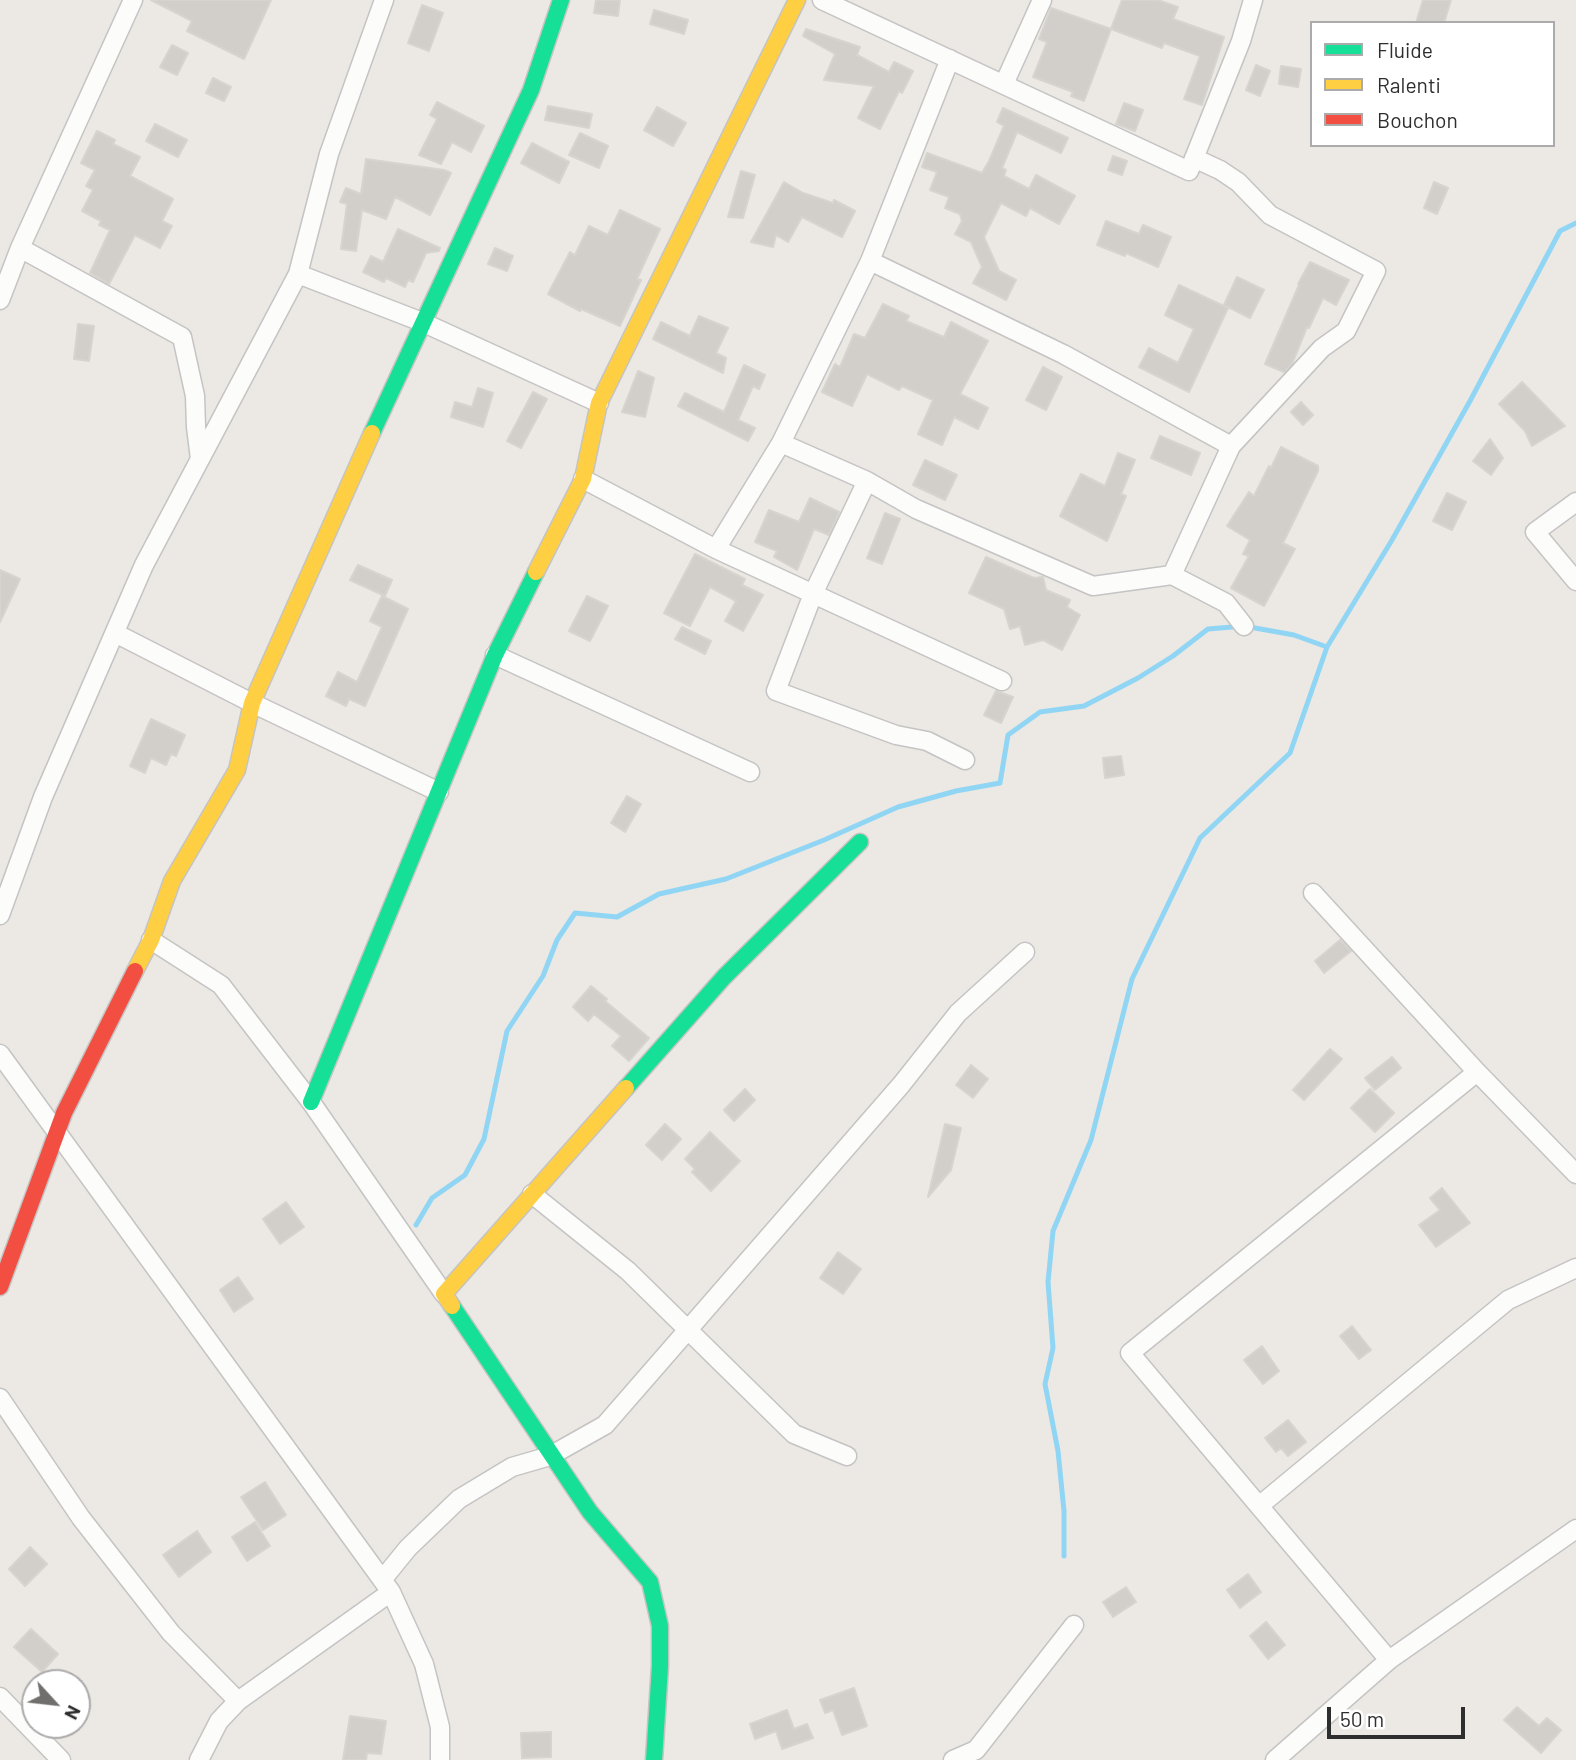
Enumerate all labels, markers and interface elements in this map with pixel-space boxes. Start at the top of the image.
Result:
legend [1310,21,1555,147]
text: Fluide [1377,37,1433,62]
text: Ralenti [1377,72,1441,97]
text: Bouchon [1377,107,1458,132]
north arrow [21,1669,91,1739]
scale bar [1331,1694,1469,1738]
text: N [60,1702,86,1724]
text: 50 m [1340,1706,1384,1731]

